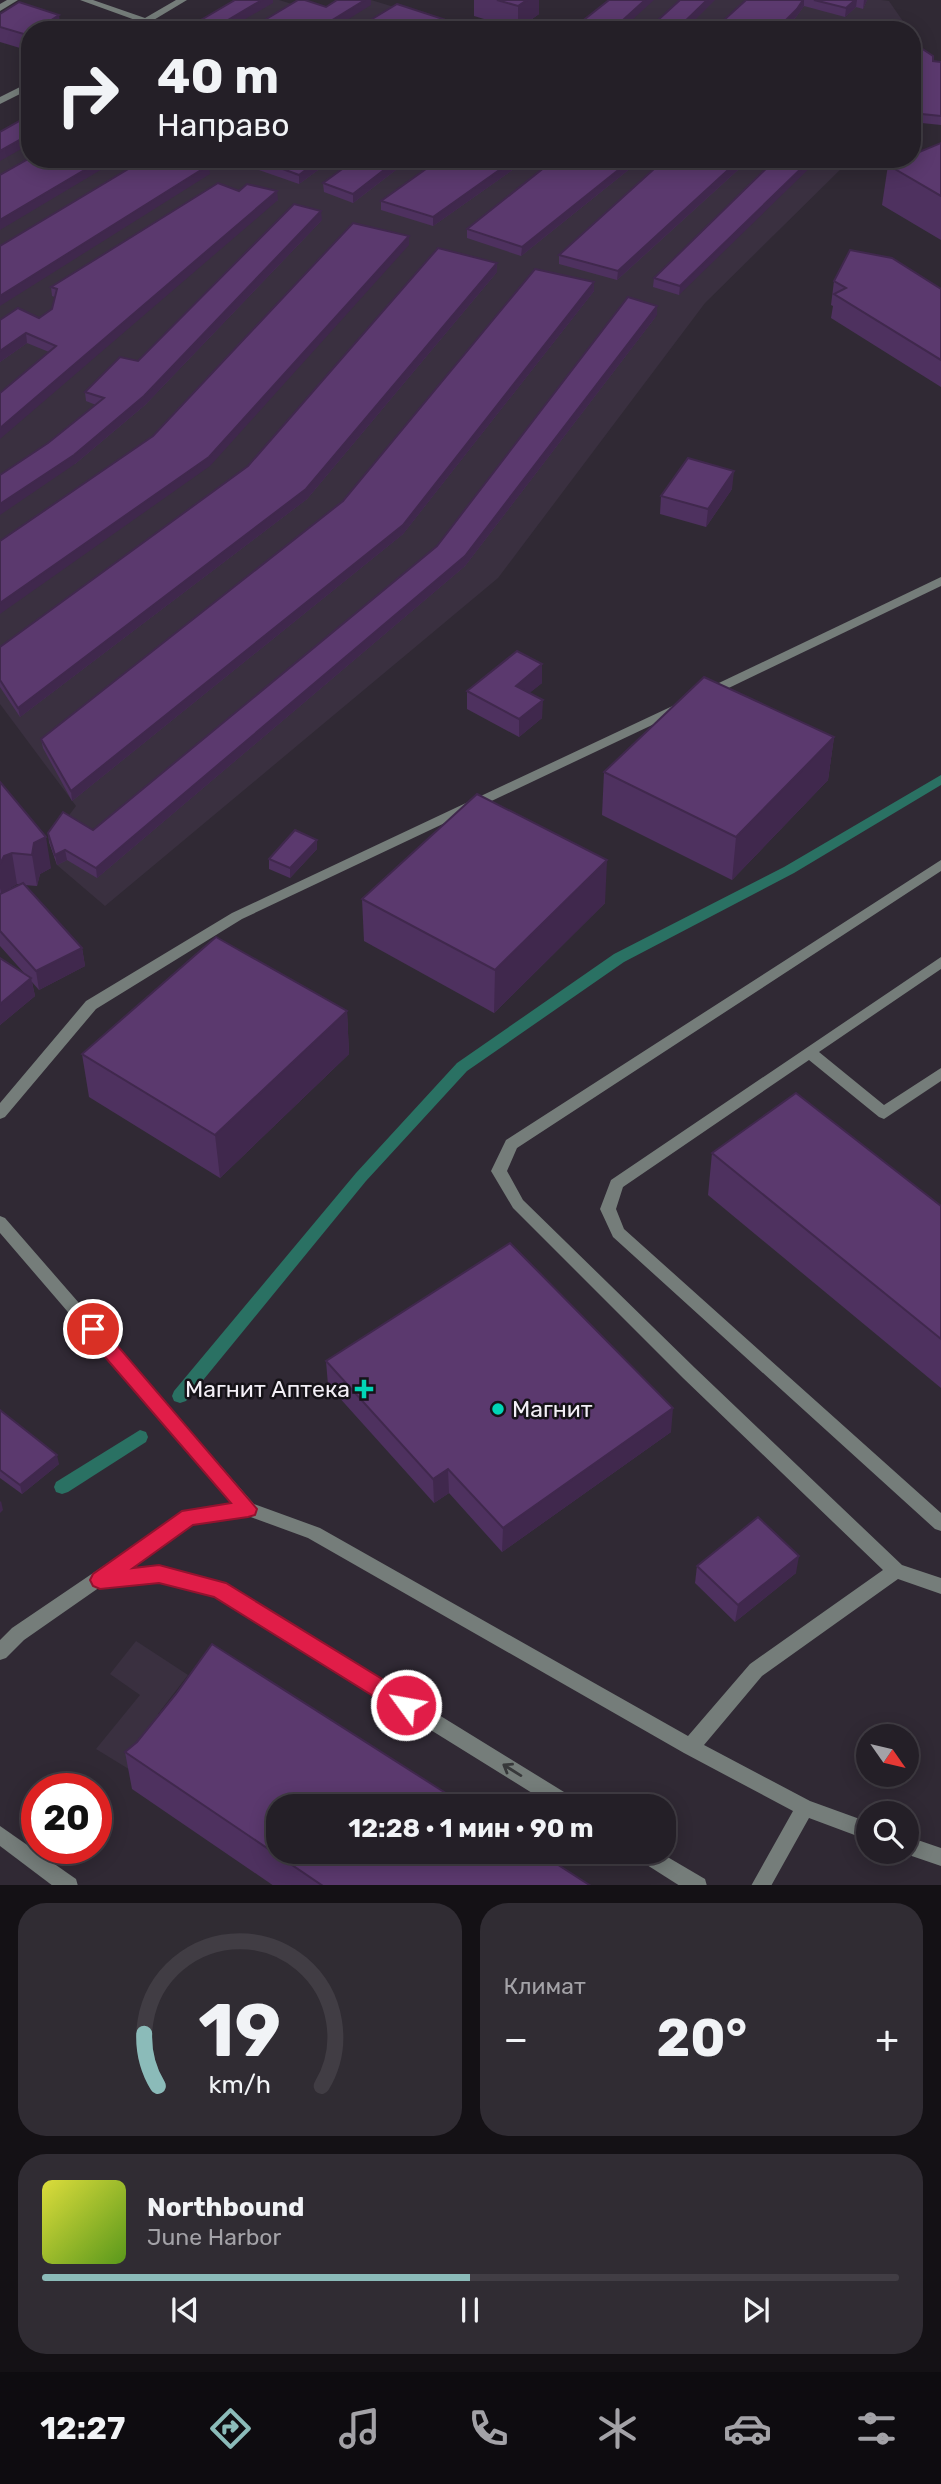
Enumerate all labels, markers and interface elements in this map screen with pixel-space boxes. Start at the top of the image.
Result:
text: 40 m [157,47,279,105]
icon: right [42,49,133,140]
text: Направо [157,106,290,144]
pin [63,1299,123,1359]
icon: arrive [74,1310,112,1348]
place label: Магнит Аптека [185,1375,350,1403]
marker: Магнит Аптека [356,1381,372,1397]
place label: Магнит [512,1395,593,1423]
marker: Магнит [490,1401,506,1417]
position arrow [369,1668,443,1742]
north arrow [856,1724,919,1787]
map controls [856,1724,919,1864]
one-way arrow [502,1763,522,1777]
speed limit sign: 20 [21,1773,112,1864]
button: search [856,1801,919,1864]
text: 12:28 · 1 мин · 90 m [348,1813,594,1844]
text: Климат [504,1972,586,2000]
text: 19 [198,1988,281,2074]
text: 20° [656,2007,747,2069]
text: − [504,2016,528,2062]
text: + [875,2016,899,2062]
text: km/h [209,2069,271,2098]
text: Northbound [147,2192,305,2223]
text: June Harbor [147,2223,281,2251]
icon: previous [166,2291,204,2329]
icon: pause [451,2291,489,2329]
icon: next [737,2291,775,2329]
icon: directions [206,2404,255,2453]
icon: music [335,2404,384,2453]
icon: phone [464,2404,513,2453]
icon: climate [593,2404,642,2453]
icon: car [723,2404,772,2453]
icon: filters [852,2404,901,2453]
text: 12:27 [40,2409,125,2447]

